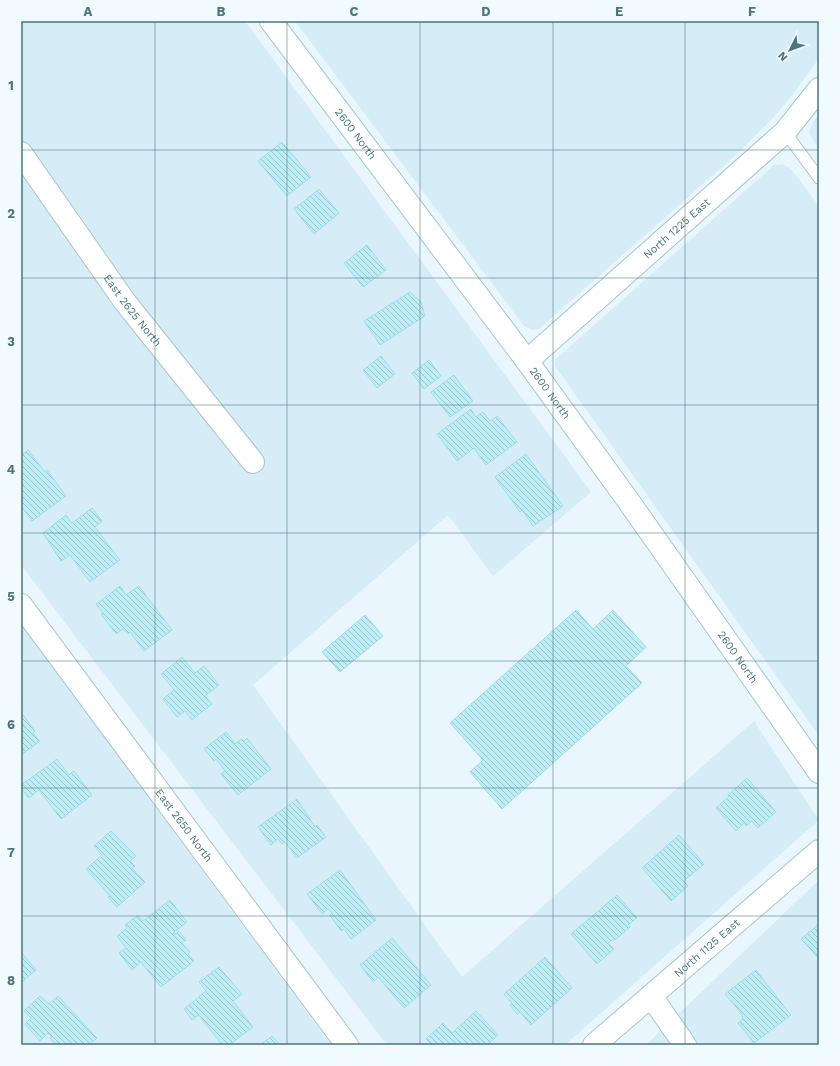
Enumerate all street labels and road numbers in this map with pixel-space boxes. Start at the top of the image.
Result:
street label: 2600 North [332,106,379,162]
street label: North 1225 East [641,195,713,262]
street label: East 2625 North [101,272,164,349]
street label: 2600 North [527,365,573,422]
street label: 2600 North [715,629,760,686]
street label: East 2650 North [152,786,215,865]
street label: North 1125 East [672,916,743,980]

